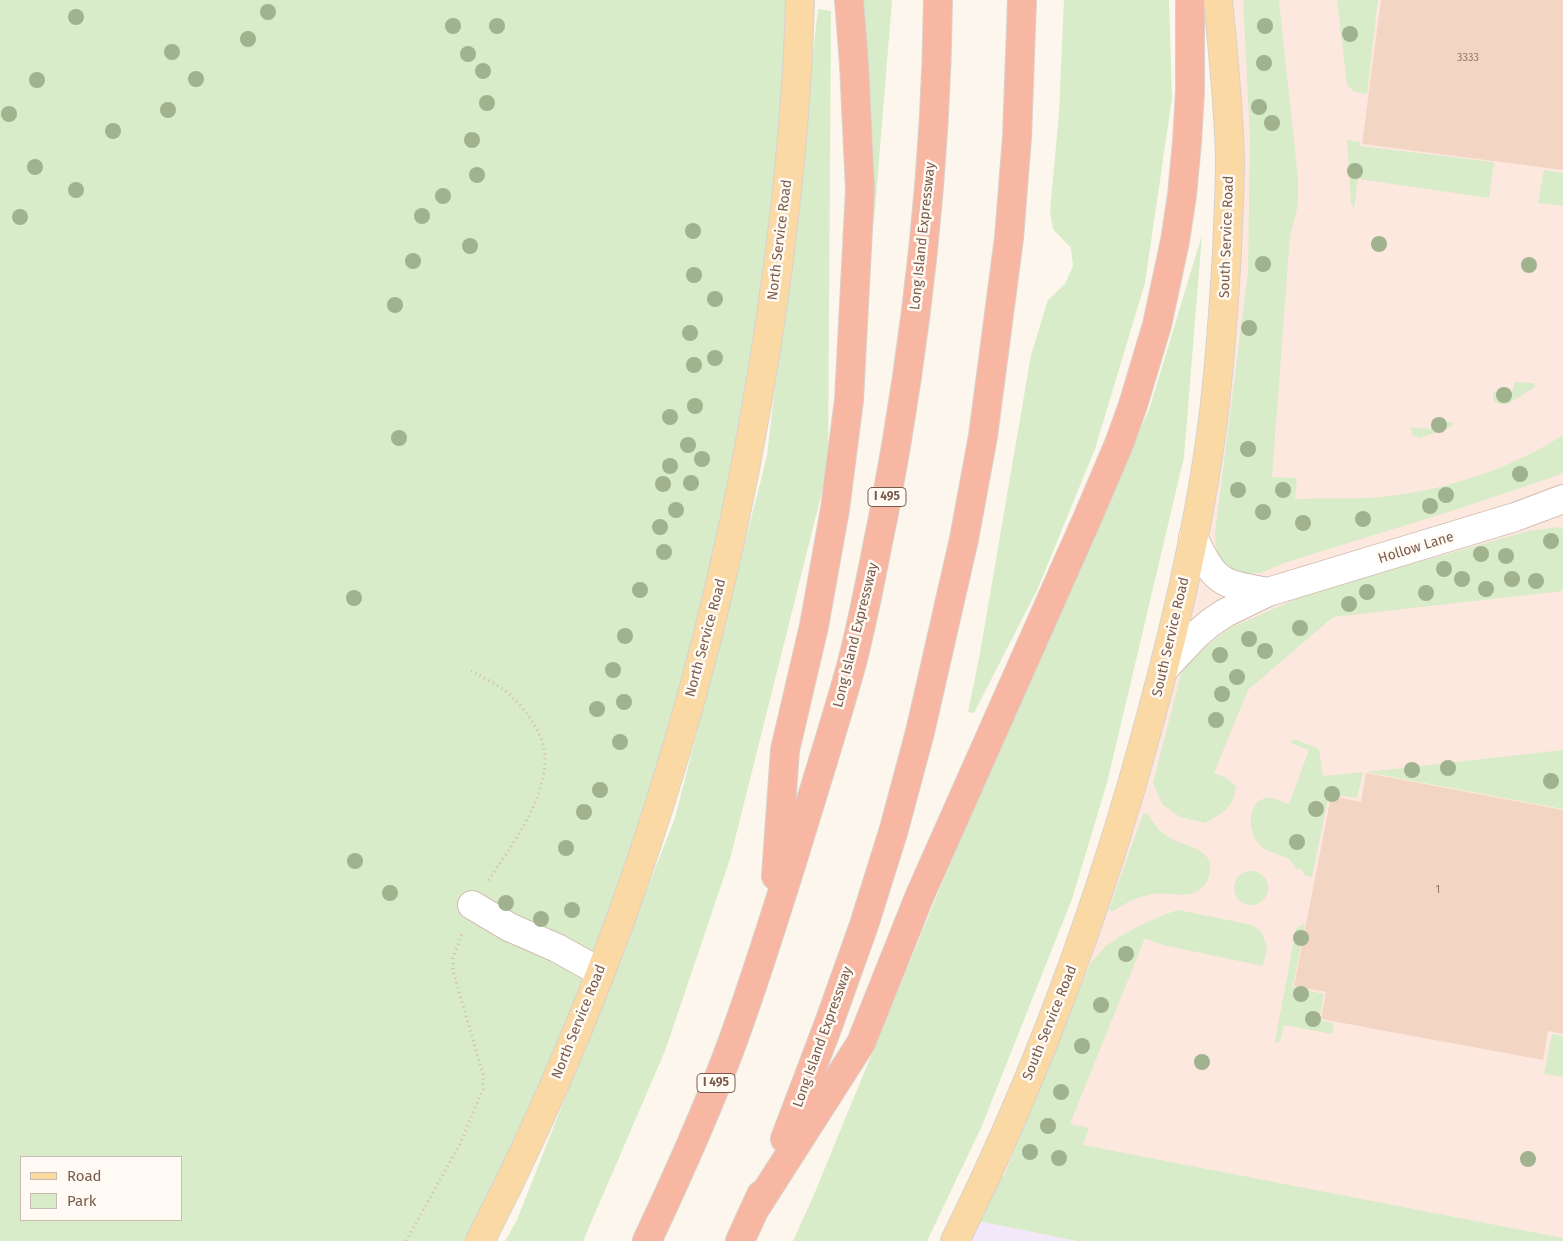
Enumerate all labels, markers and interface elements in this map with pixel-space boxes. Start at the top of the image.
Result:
house number: 3333 [1457,51,1479,65]
street label: Long Island Expressway [907,161,939,311]
street label: South Service Road [1216,176,1238,298]
street label: North Service Road [764,179,796,301]
road number: I 495 [868,488,906,507]
street label: Hollow Lane [1376,529,1456,567]
street label: Long Island Expressway [830,561,882,709]
street label: South Service Road [1149,575,1193,699]
street label: North Service Road [682,577,730,699]
house number: 1 [1436,883,1440,897]
street label: North Service Road [548,962,610,1082]
street label: South Service Road [1019,963,1081,1083]
street label: Long Island Expressway [790,964,856,1110]
road number: I 495 [697,1074,735,1092]
legend [20,1156,182,1221]
text: Road [67,1167,102,1185]
text: Park [67,1192,97,1210]

